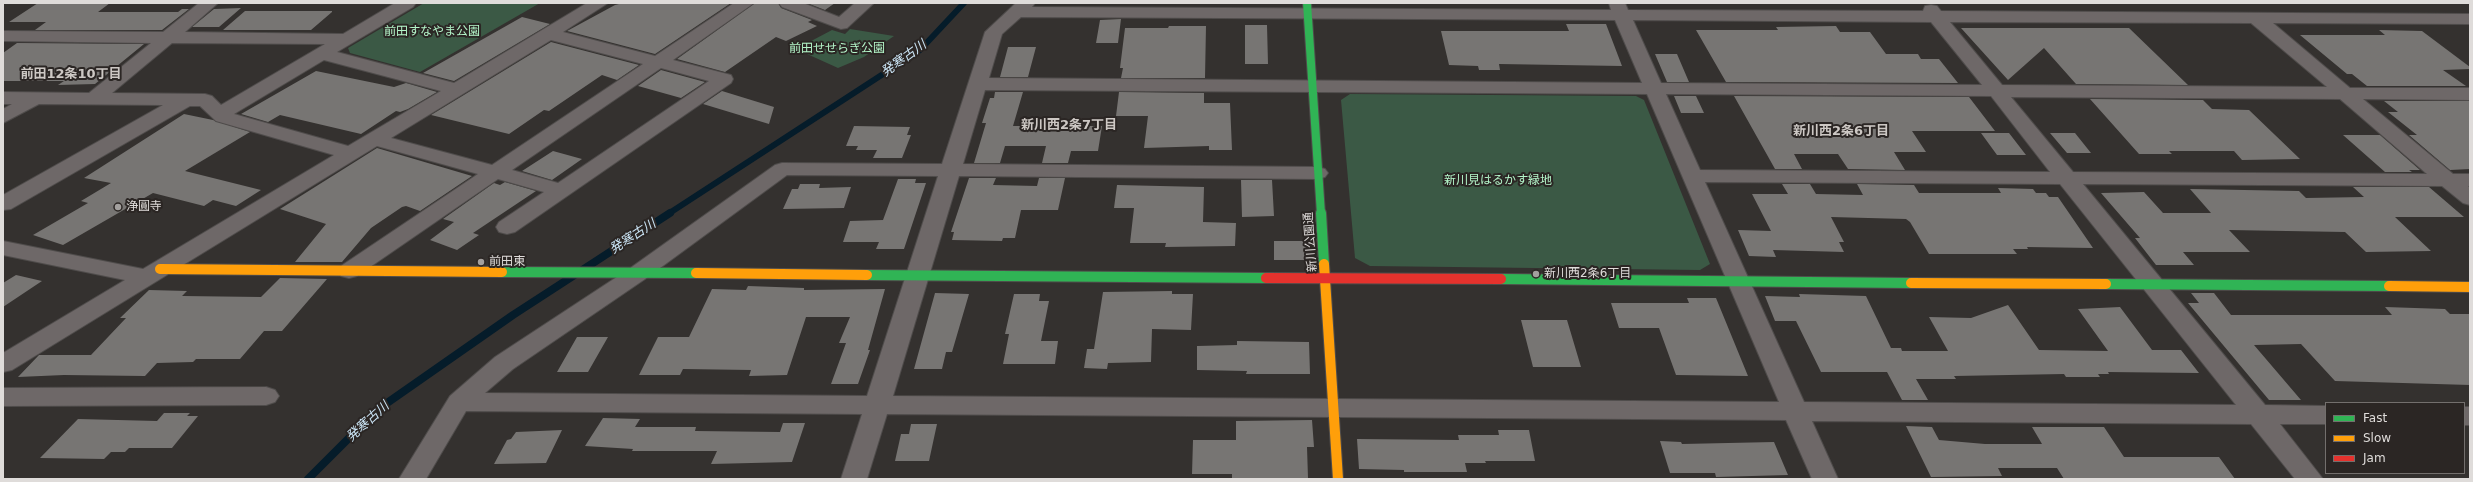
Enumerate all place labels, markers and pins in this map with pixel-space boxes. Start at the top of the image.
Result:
place label: 浄圓寺 [126,200,162,214]
marker: 浄圓寺 [113,202,123,212]
place label: 前田東 [489,255,525,269]
marker: 前田東 [476,257,486,267]
place label: 新川西2条6丁目 [1544,267,1631,281]
marker: 新川西2条6丁目 [1531,269,1541,279]

